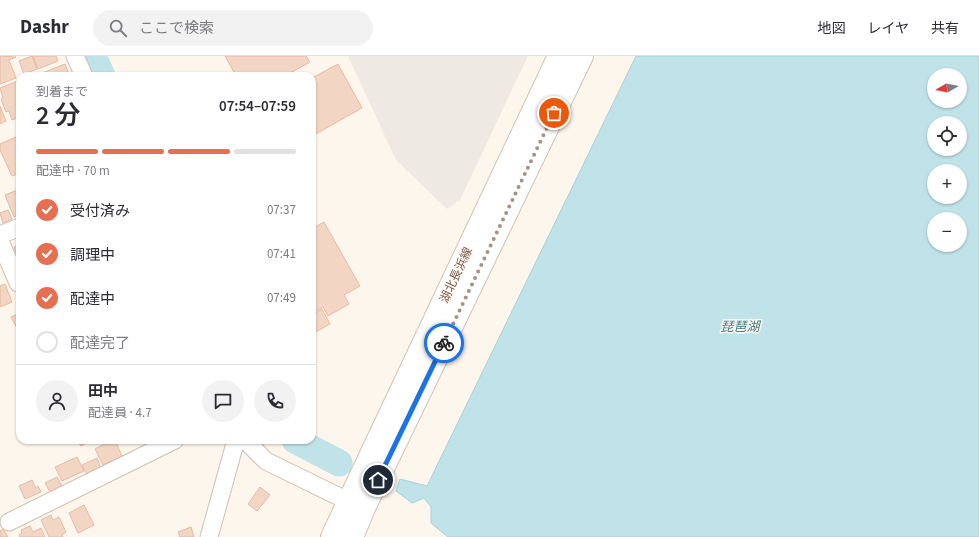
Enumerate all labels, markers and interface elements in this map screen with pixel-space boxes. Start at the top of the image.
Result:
search box [93,10,373,46]
text: Dashr [20,14,69,41]
icon: search [107,17,129,39]
text: ここで検索 [139,18,214,39]
text: 地図 [817,19,845,39]
text: レイヤ [867,19,909,39]
text: 共有 [931,19,959,39]
north arrow [927,68,967,108]
map controls [927,68,967,252]
text: 到着まで [36,83,88,101]
text: 07:54–07:59 [219,96,296,117]
pin [537,96,571,130]
text: 2 分 [36,97,81,134]
icon: bag [543,102,565,124]
button: locate [927,116,967,156]
text: 配達中 · 70 m [36,162,110,180]
button: + [927,164,967,204]
icon: check [36,199,58,221]
text: 受付済み [70,201,130,222]
text: 07:37 [267,201,296,219]
button: − [927,212,967,252]
icon: check [36,243,58,265]
street label: 湖北長浜線 [436,244,477,306]
text: 調理中 [70,245,115,266]
text: 07:41 [267,245,296,263]
icon: check [36,287,58,309]
text: 配達中 [70,289,115,310]
text: 07:49 [267,289,296,307]
water label: 琵琶湖 [720,318,761,336]
courier [424,323,464,363]
icon: bike [433,332,455,354]
text: 配達完了 [70,333,130,354]
button: person [36,380,78,422]
button: chat [202,380,244,422]
button: phone [254,380,296,422]
text: 田中 [88,381,118,402]
text: 配達員 · 4.7 [88,404,152,422]
pin [361,463,395,497]
icon: home [367,469,389,491]

